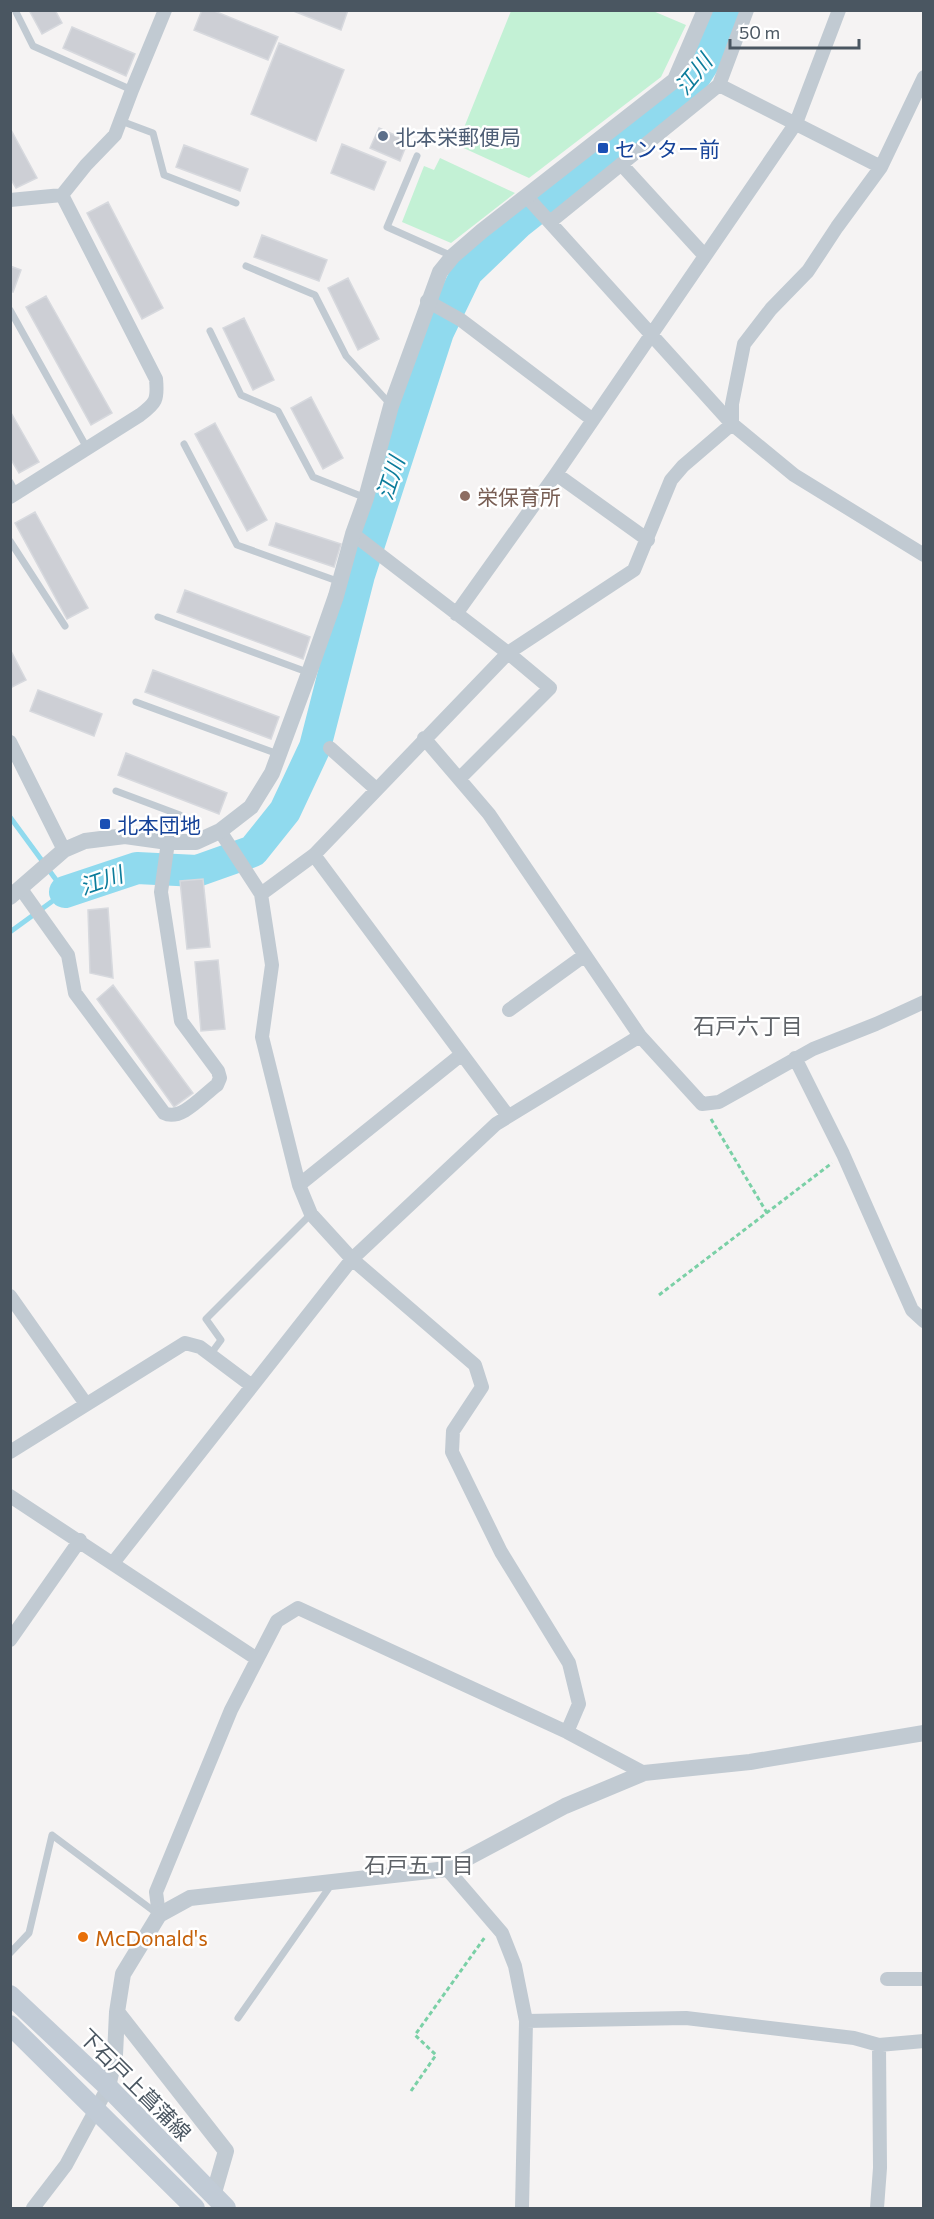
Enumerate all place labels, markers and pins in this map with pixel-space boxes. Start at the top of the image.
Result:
place label: 北本栄郵便局 [395,124,521,149]
marker: 北本栄郵便局 [376,129,390,143]
place label: センター前 [615,136,720,161]
marker: センター前 [596,141,610,155]
place label: 栄保育所 [477,484,561,509]
marker: 栄保育所 [458,489,472,503]
place label: 北本団地 [117,812,201,837]
marker: 北本団地 [98,817,112,831]
place label: McDonald's [95,1925,208,1950]
marker: McDonald's [76,1930,90,1944]

